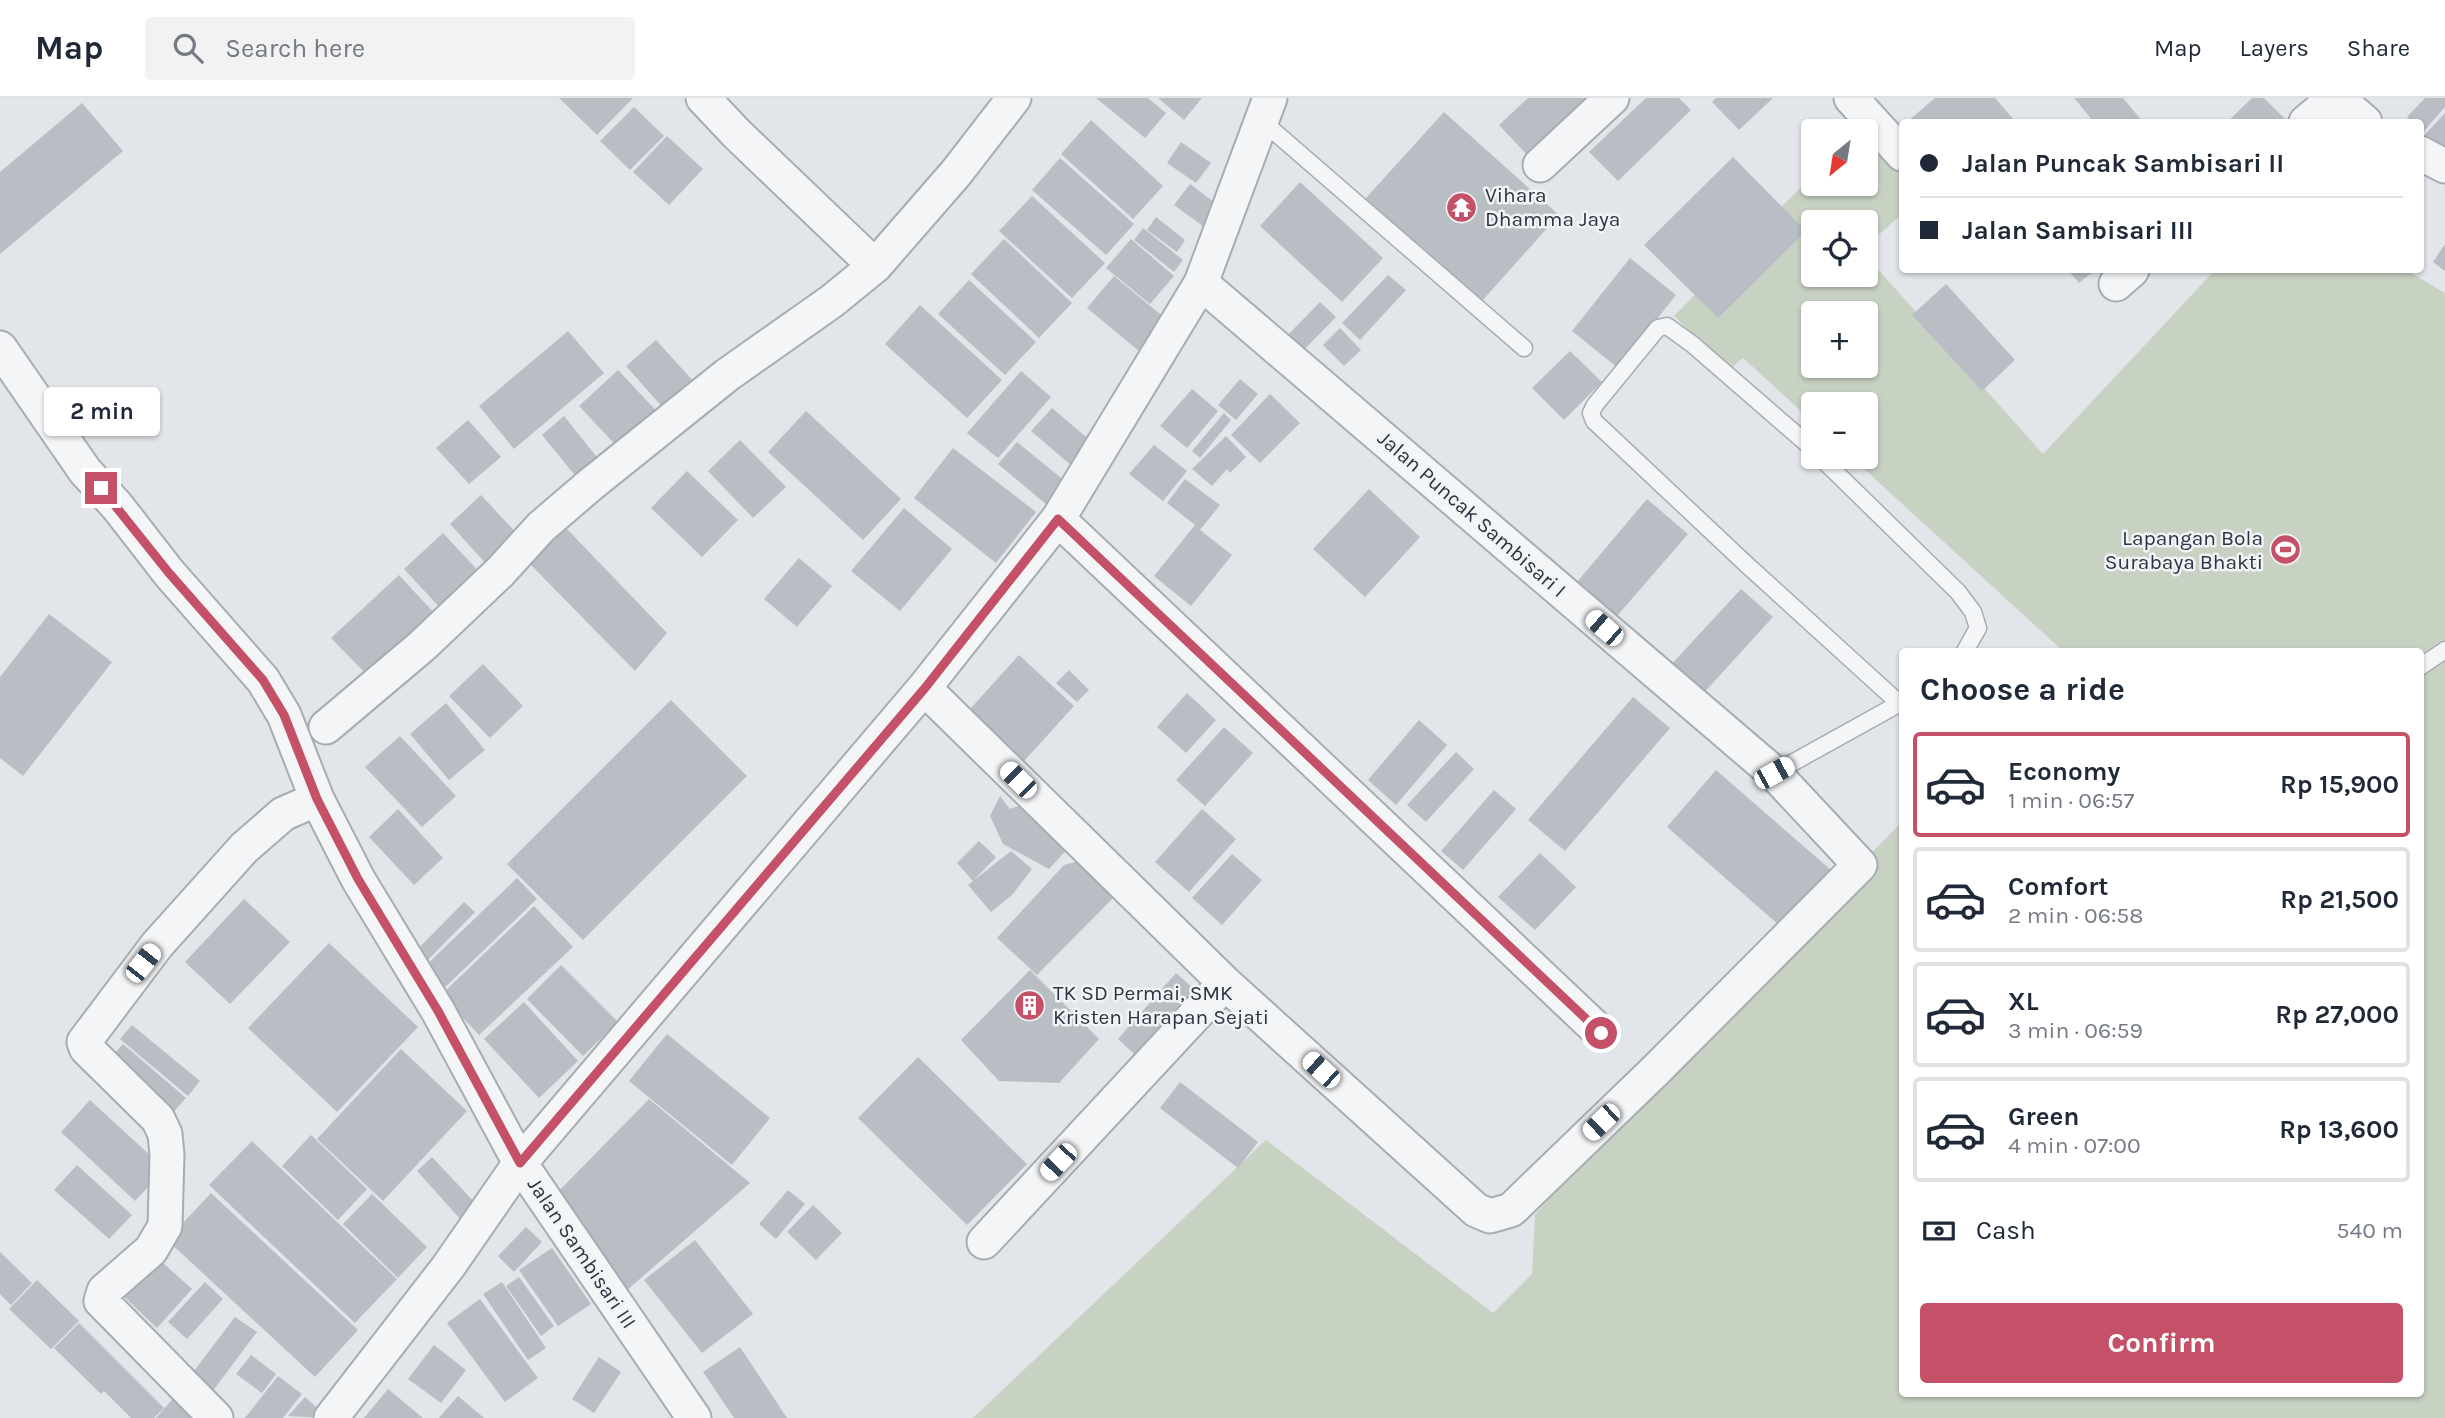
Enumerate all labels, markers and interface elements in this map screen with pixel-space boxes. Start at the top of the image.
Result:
search box [145,17,635,80]
text: Map [35,29,103,67]
icon: search [169,29,207,67]
text: Search here [225,33,365,64]
text: Map [2154,34,2202,62]
text: Layers [2240,34,2309,62]
text: Share [2347,34,2410,62]
north arrow [1801,119,1878,196]
map controls [1801,119,1878,469]
text: Jalan Puncak Sambisari II [1962,148,2284,179]
place label: Vihara Dhamma Jaya [1485,183,1620,231]
temple icon: Vihara Dhamma Jaya [1445,190,1479,224]
button: locate [1801,210,1878,287]
text: Jalan Sambisari III [1962,215,2194,246]
button: + [1801,301,1878,378]
callout: 2 min [43,386,159,436]
button: − [1801,392,1878,469]
text: 2 min [70,398,134,425]
street label: Jalan Puncak Sambisari I [1373,426,1571,602]
route end [85,472,117,504]
place label: Lapangan Bola Surabaya Bhakti [2105,526,2263,574]
sports icon: Lapangan Bola Surabaya Bhakti [2269,533,2303,567]
car [1582,606,1627,650]
text: Choose a ride [1920,671,2125,708]
icon: car [1924,753,1987,816]
car [1751,754,1798,792]
text: Economy [2008,756,2120,787]
car [996,758,1041,802]
text: Rp 15,900 [2280,769,2399,800]
text: 1 min · 06:57 [2008,787,2134,814]
icon: car [1924,868,1987,931]
text: Comfort [2008,871,2109,902]
text: Rp 21,500 [2280,884,2399,915]
text: 2 min · 06:58 [2008,902,2143,929]
car [122,940,165,986]
place label: TK SD Permai, SMK Kristen Harapan Sejati [1053,981,1269,1029]
icon: car [1924,983,1987,1046]
text: XL [2008,986,2039,1017]
building icon: TK SD Permai, SMK Kristen Harapan Sejati [1013,988,1047,1022]
text: Rp 27,000 [2275,999,2399,1030]
route start [1585,1017,1617,1049]
text: 3 min · 06:59 [2008,1017,2143,1044]
car [1299,1048,1344,1092]
icon: car [1924,1098,1987,1161]
car [1579,1100,1624,1144]
text: Green [2008,1101,2080,1132]
text: Rp 13,600 [2279,1114,2399,1145]
text: 4 min · 07:00 [2008,1132,2141,1159]
car [1036,1139,1081,1185]
street label: Jalan Sambisari III [523,1173,641,1333]
icon: cash [1920,1212,1958,1250]
text: Cash [1976,1215,2036,1246]
text: 540 m [2337,1217,2403,1244]
button: Confirm [1920,1303,2403,1383]

